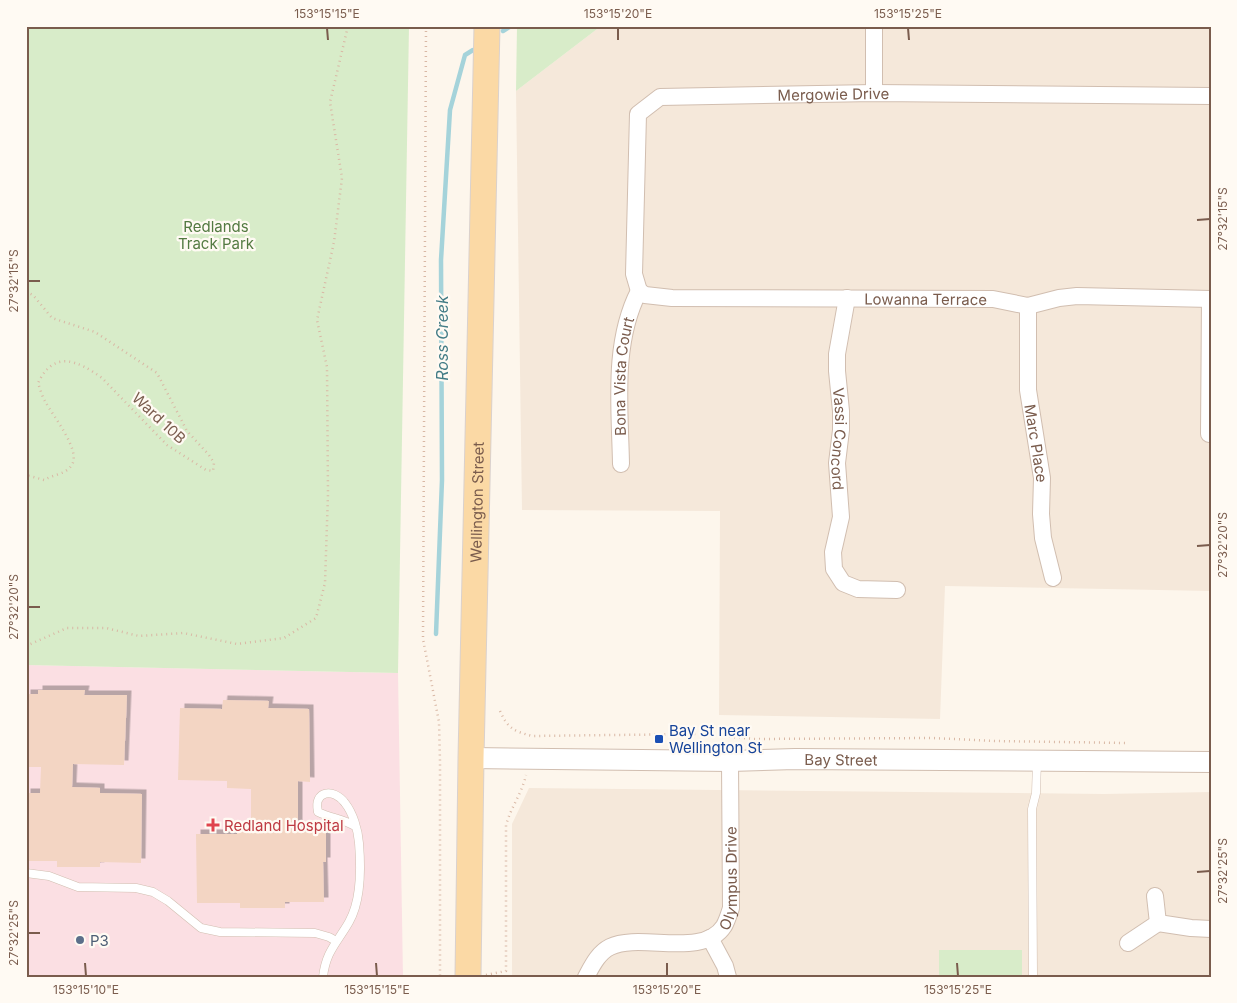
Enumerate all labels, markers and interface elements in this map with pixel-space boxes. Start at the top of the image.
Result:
text: 153°15'15"E [294,6,360,21]
text: 153°15'20"E [584,6,652,21]
text: 153°15'25"E [874,6,942,21]
street label: Mergowie Drive [777,83,889,104]
text: 27°32'15"S [1215,187,1230,251]
park label: Redlands Track Park [178,217,255,253]
text: 27°32'15"S [6,249,21,313]
street label: Lowanna Terrace [864,289,987,308]
water label: Ross Creek [432,295,452,381]
street label: Bona Vista Court [610,314,638,436]
street label: Vassi Concord [827,387,851,491]
street label: Ward 10B [128,388,190,448]
street label: Marc Place [1021,403,1052,483]
street label: Wellington Street [466,441,487,563]
text: 27°32'20"S [1215,512,1230,578]
text: 27°32'20"S [6,574,21,640]
place label: Bay St near Wellington St [669,721,762,757]
marker: Bay St near Wellington St [653,733,665,745]
street label: Bay Street [804,750,878,769]
place label: Redland Hospital [224,816,344,835]
marker: Redland Hospital [206,818,220,832]
street label: Olympus Drive [714,826,741,933]
text: 27°32'25"S [1215,838,1230,904]
text: 27°32'25"S [6,900,21,966]
place label: P3 [90,931,109,950]
marker: P3 [74,934,86,946]
text: 153°15'10"E [53,982,119,997]
text: 153°15'15"E [344,982,410,997]
text: 153°15'20"E [633,982,701,997]
text: 153°15'25"E [924,982,992,997]

